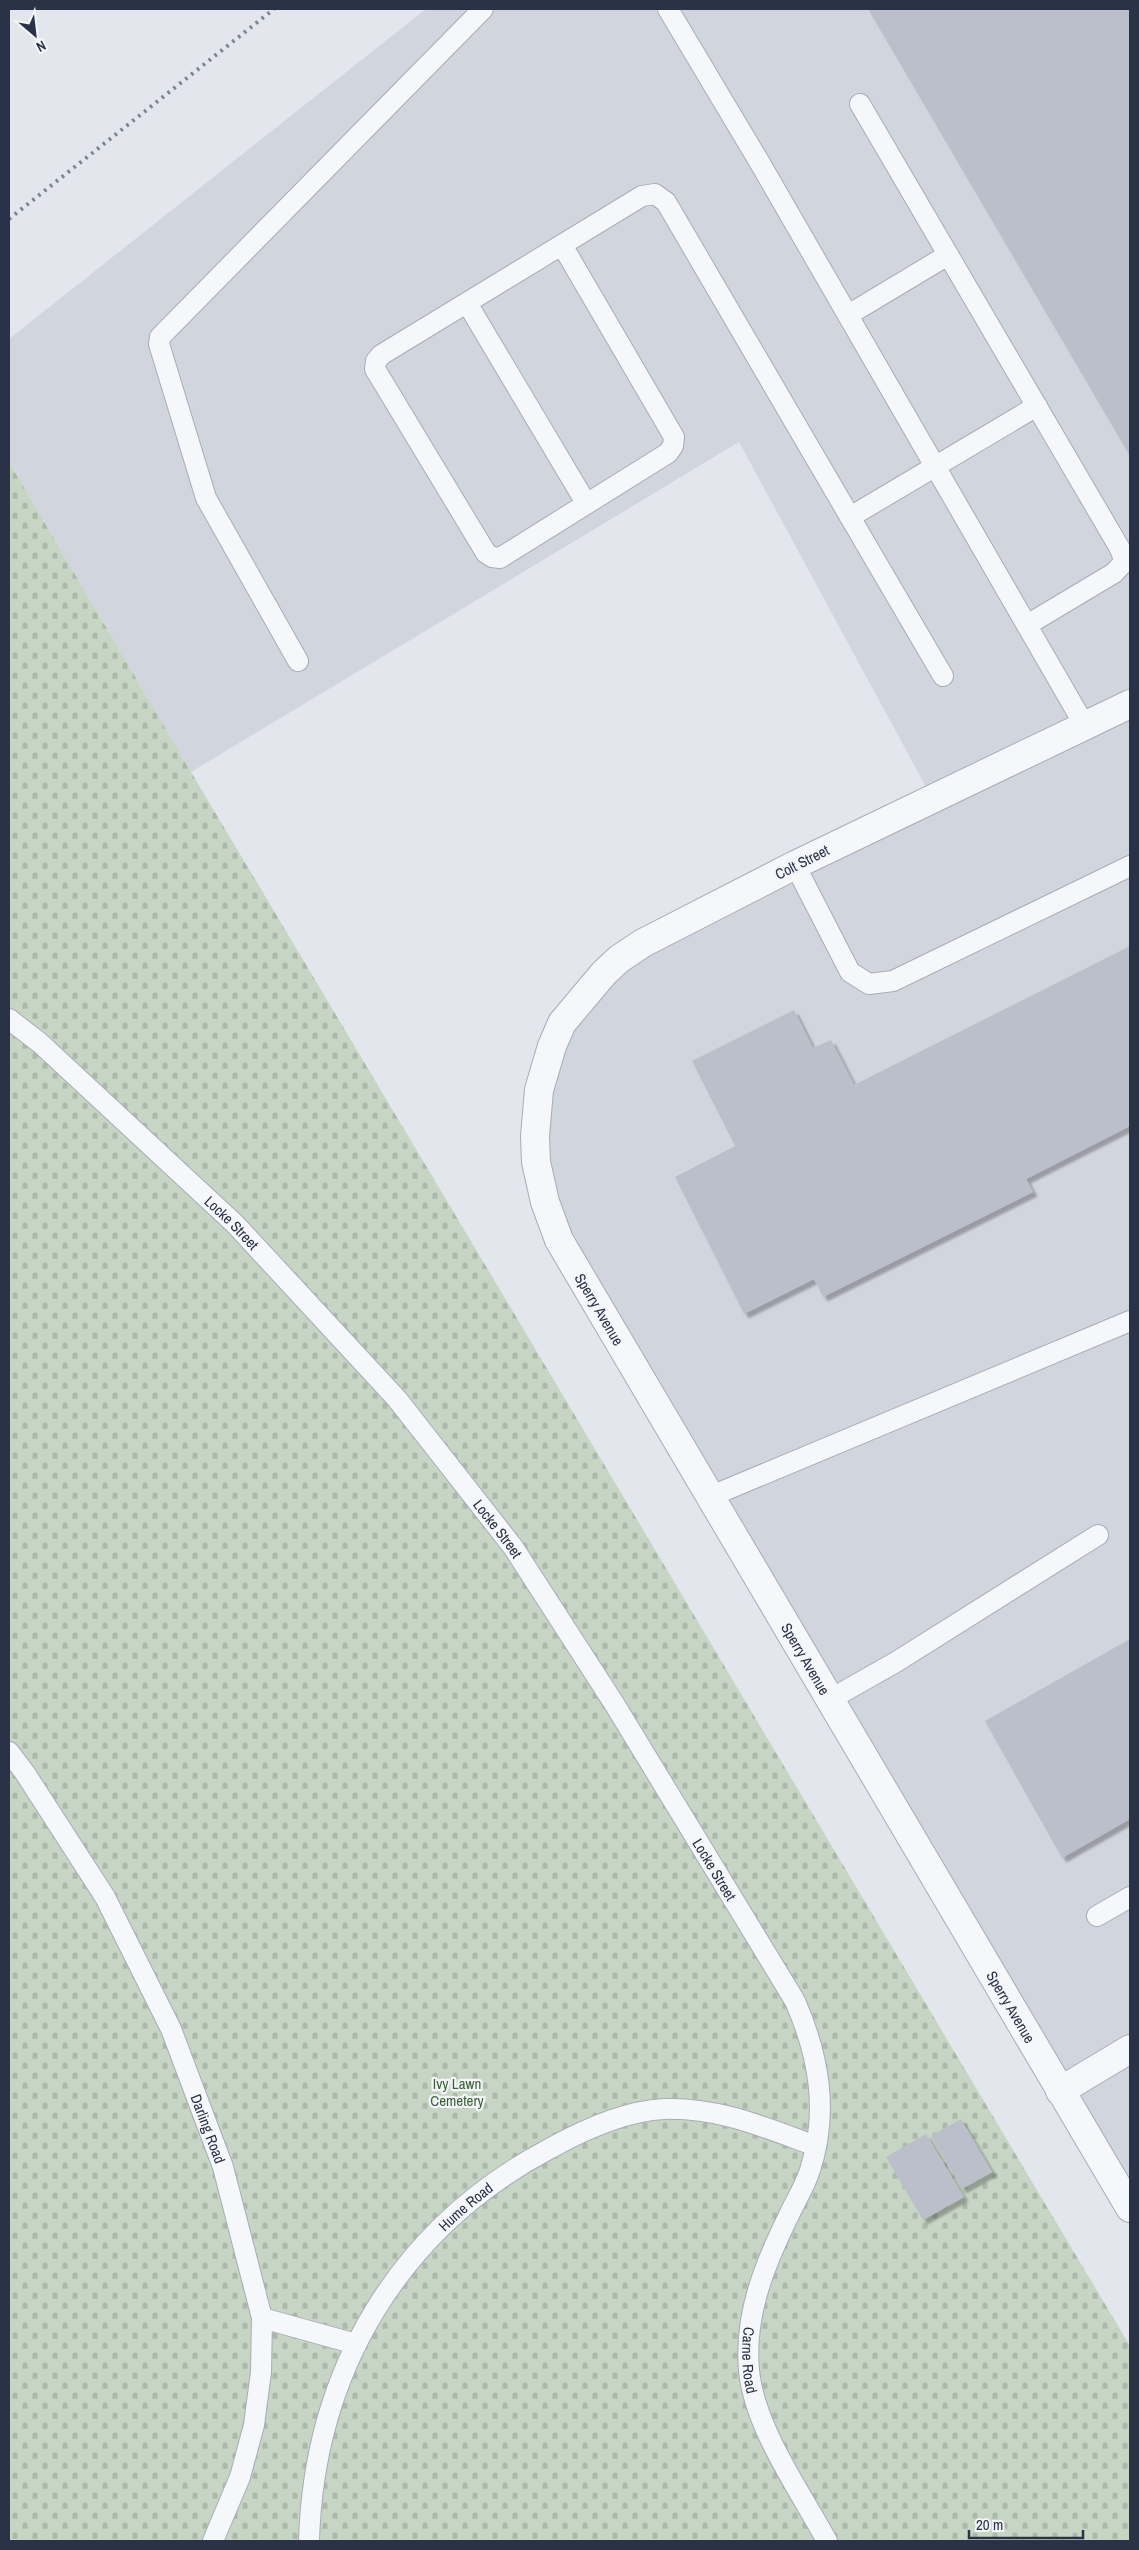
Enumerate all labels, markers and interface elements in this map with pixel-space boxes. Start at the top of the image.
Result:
north arrow [10,10,60,60]
text: N [33,37,49,56]
street label: Colt Street [771,839,833,885]
street label: Locke Street [200,1191,264,1255]
street label: Sperry Avenue [570,1269,629,1349]
street label: Locke Street [469,1495,528,1562]
street label: Sperry Avenue [776,1619,836,1699]
street label: Locke Street [688,1834,742,1905]
street label: Sperry Avenue [982,1967,1041,2047]
park label: Ivy Lawn Cemetery [430,2073,485,2111]
street label: Darling Road [186,2091,231,2166]
street label: Hume Road [433,2177,497,2235]
street label: Carne Road [738,2326,763,2395]
scale bar [969,2508,1083,2540]
text: 20 m [976,2514,1003,2535]

